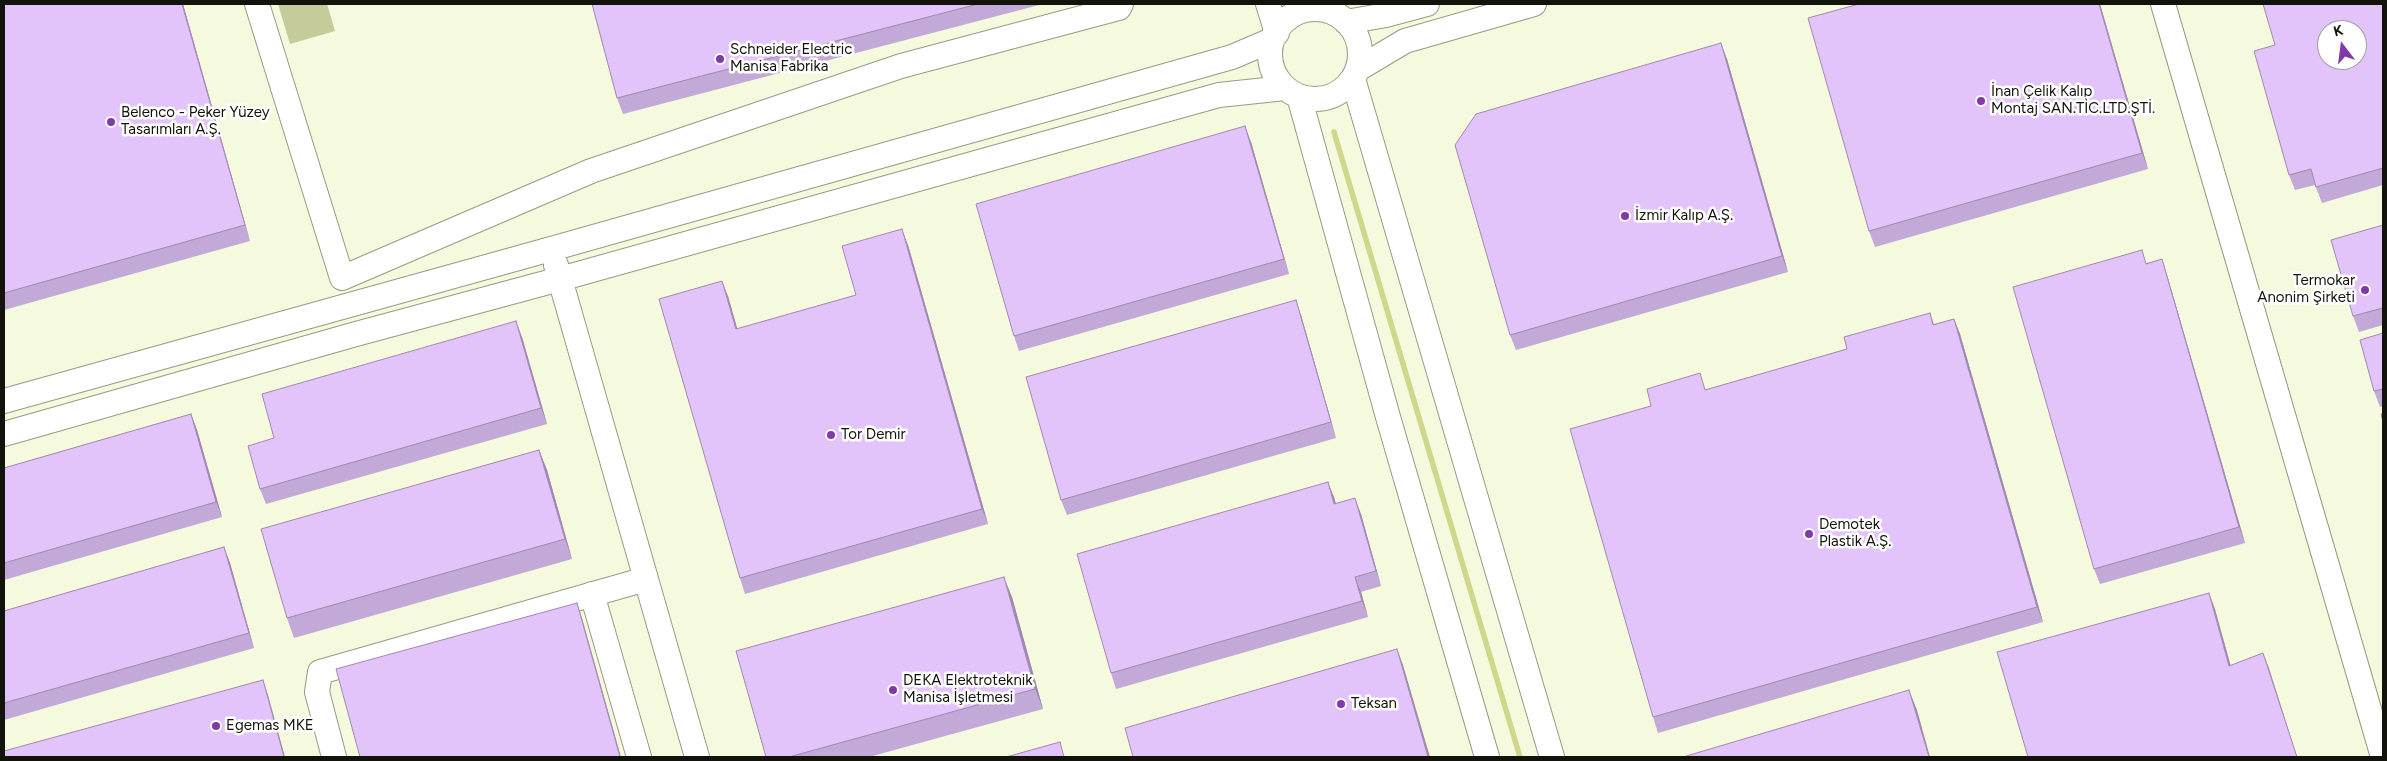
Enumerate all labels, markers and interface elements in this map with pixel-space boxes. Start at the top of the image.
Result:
north arrow [2317,20,2367,70]
text: K [2332,22,2345,40]
place label: Schneider Electric Manisa Fabrika [730,41,852,76]
marker: Schneider Electric Manisa Fabrika [714,53,726,65]
place label: İnan Çelik Kalıp Montaj SAN.TİC.LTD.ŞTİ. [1991,83,2155,118]
marker: İnan Çelik Kalıp Montaj SAN.TİC.LTD.ŞTİ. [1975,95,1987,107]
place label: Belenco - Peker Yüzey Tasarımları A.Ş. [121,104,270,139]
marker: Belenco - Peker Yüzey Tasarımları A.Ş. [105,116,117,128]
place label: İzmir Kalıp A.Ş. [1635,207,1733,225]
marker: İzmir Kalıp A.Ş. [1619,210,1631,222]
place label: Termokar Anonim Şirketi [2257,272,2355,307]
marker: Termokar Anonim Şirketi [2359,284,2371,296]
place label: Tor Demir [841,426,906,444]
marker: Tor Demir [825,429,837,441]
place label: Demotek Plastik A.Ş. [1819,516,1891,551]
marker: Demotek Plastik A.Ş. [1803,528,1815,540]
place label: DEKA Elektroteknik Manisa İşletmesi [903,672,1033,707]
marker: DEKA Elektroteknik Manisa İşletmesi [887,684,899,696]
place label: Teksan [1351,695,1397,713]
marker: Teksan [1335,698,1347,710]
place label: Egemas MKE [226,717,314,735]
marker: Egemas MKE [210,720,222,732]

